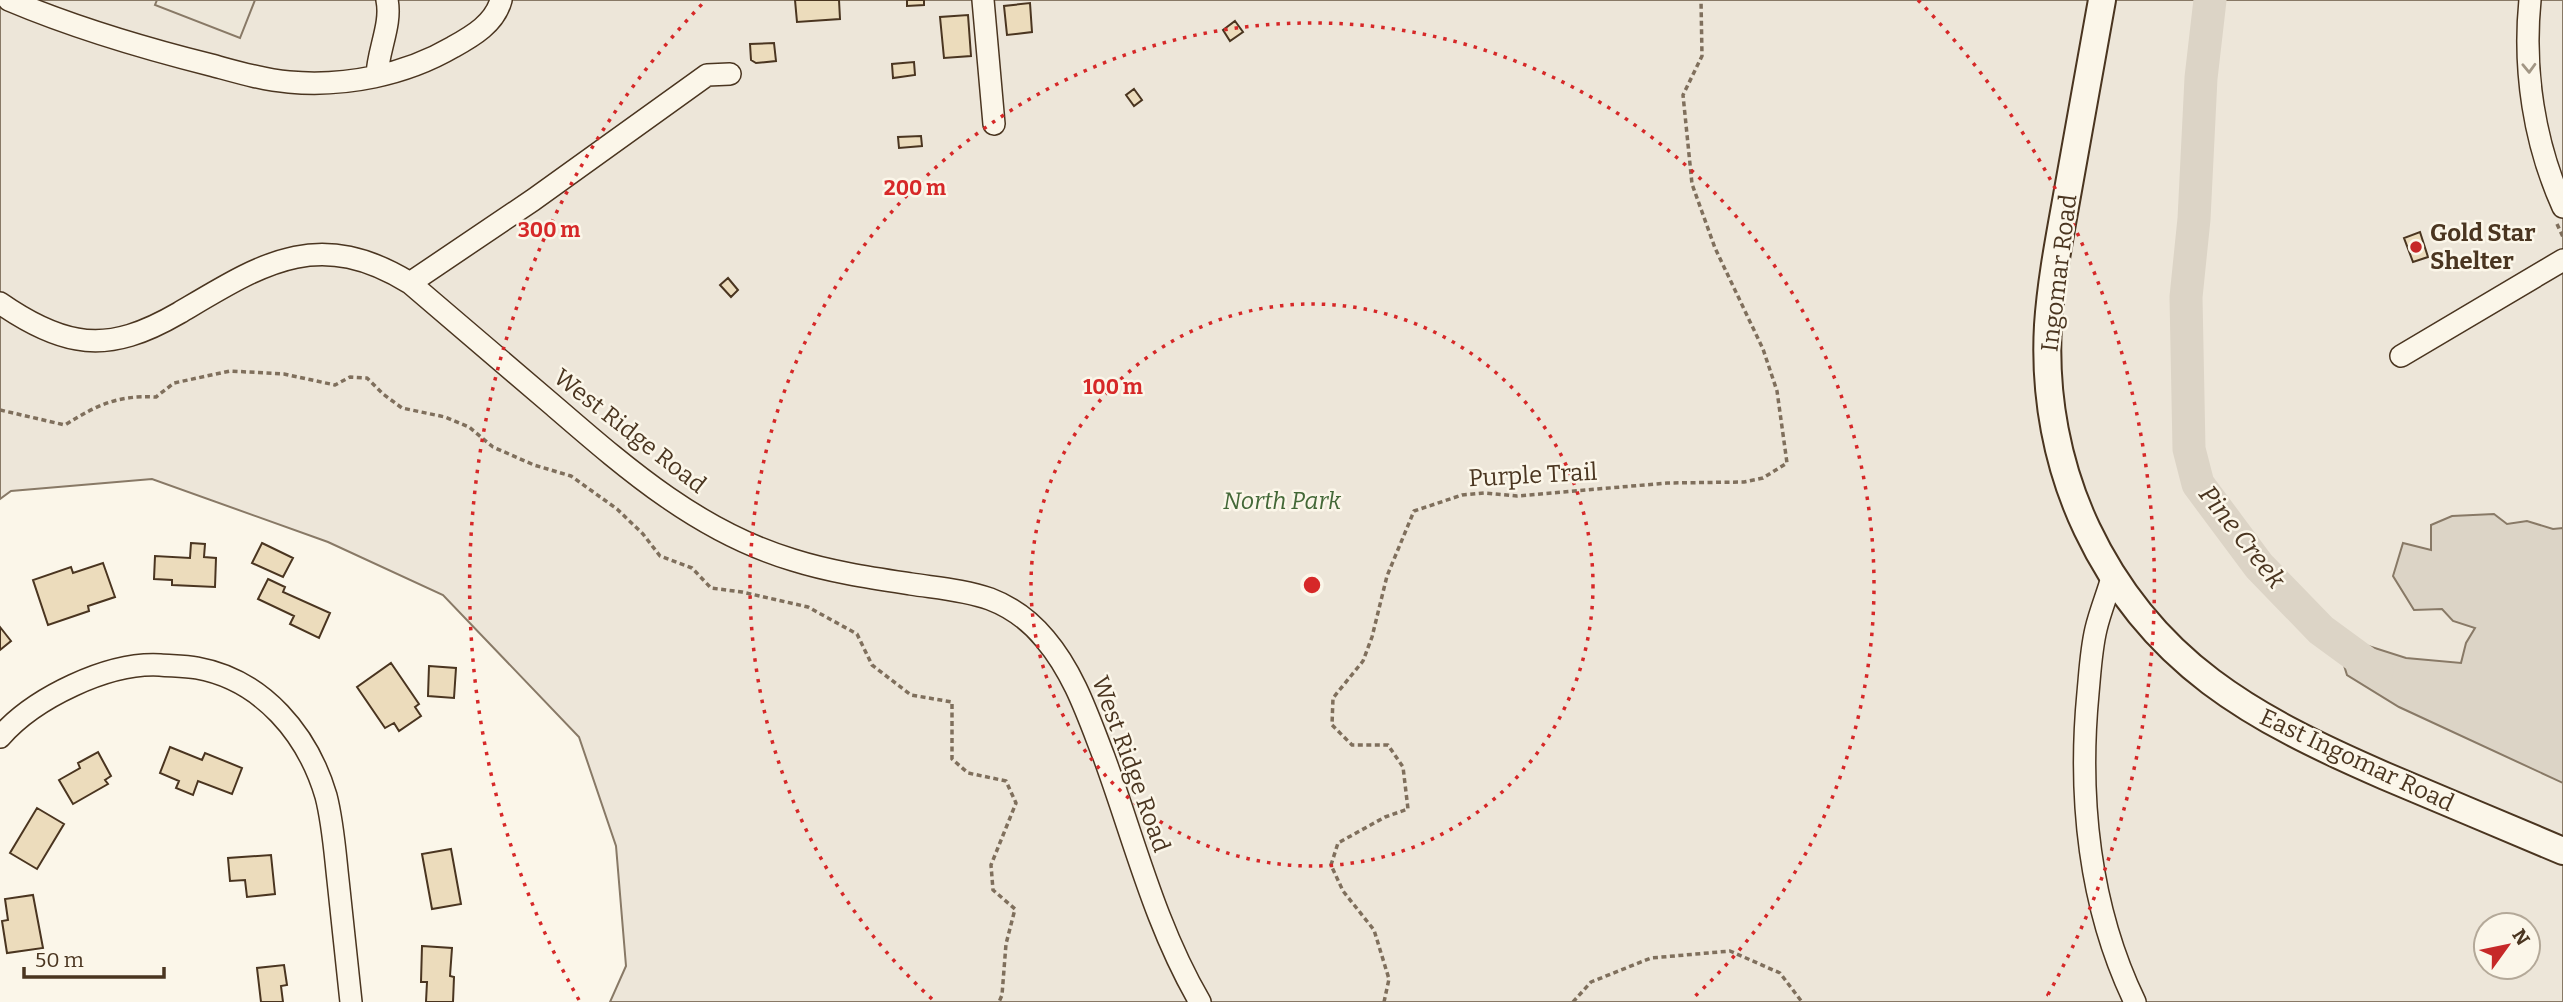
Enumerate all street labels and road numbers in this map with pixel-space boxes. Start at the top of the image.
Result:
street label: Ingomar Road [2035,193,2083,353]
street label: West Ridge Road [548,363,712,499]
street label: Purple Trail [1468,458,1598,492]
street label: West Ridge Road [1086,672,1176,856]
street label: East Ingomar Road [2255,703,2459,817]

